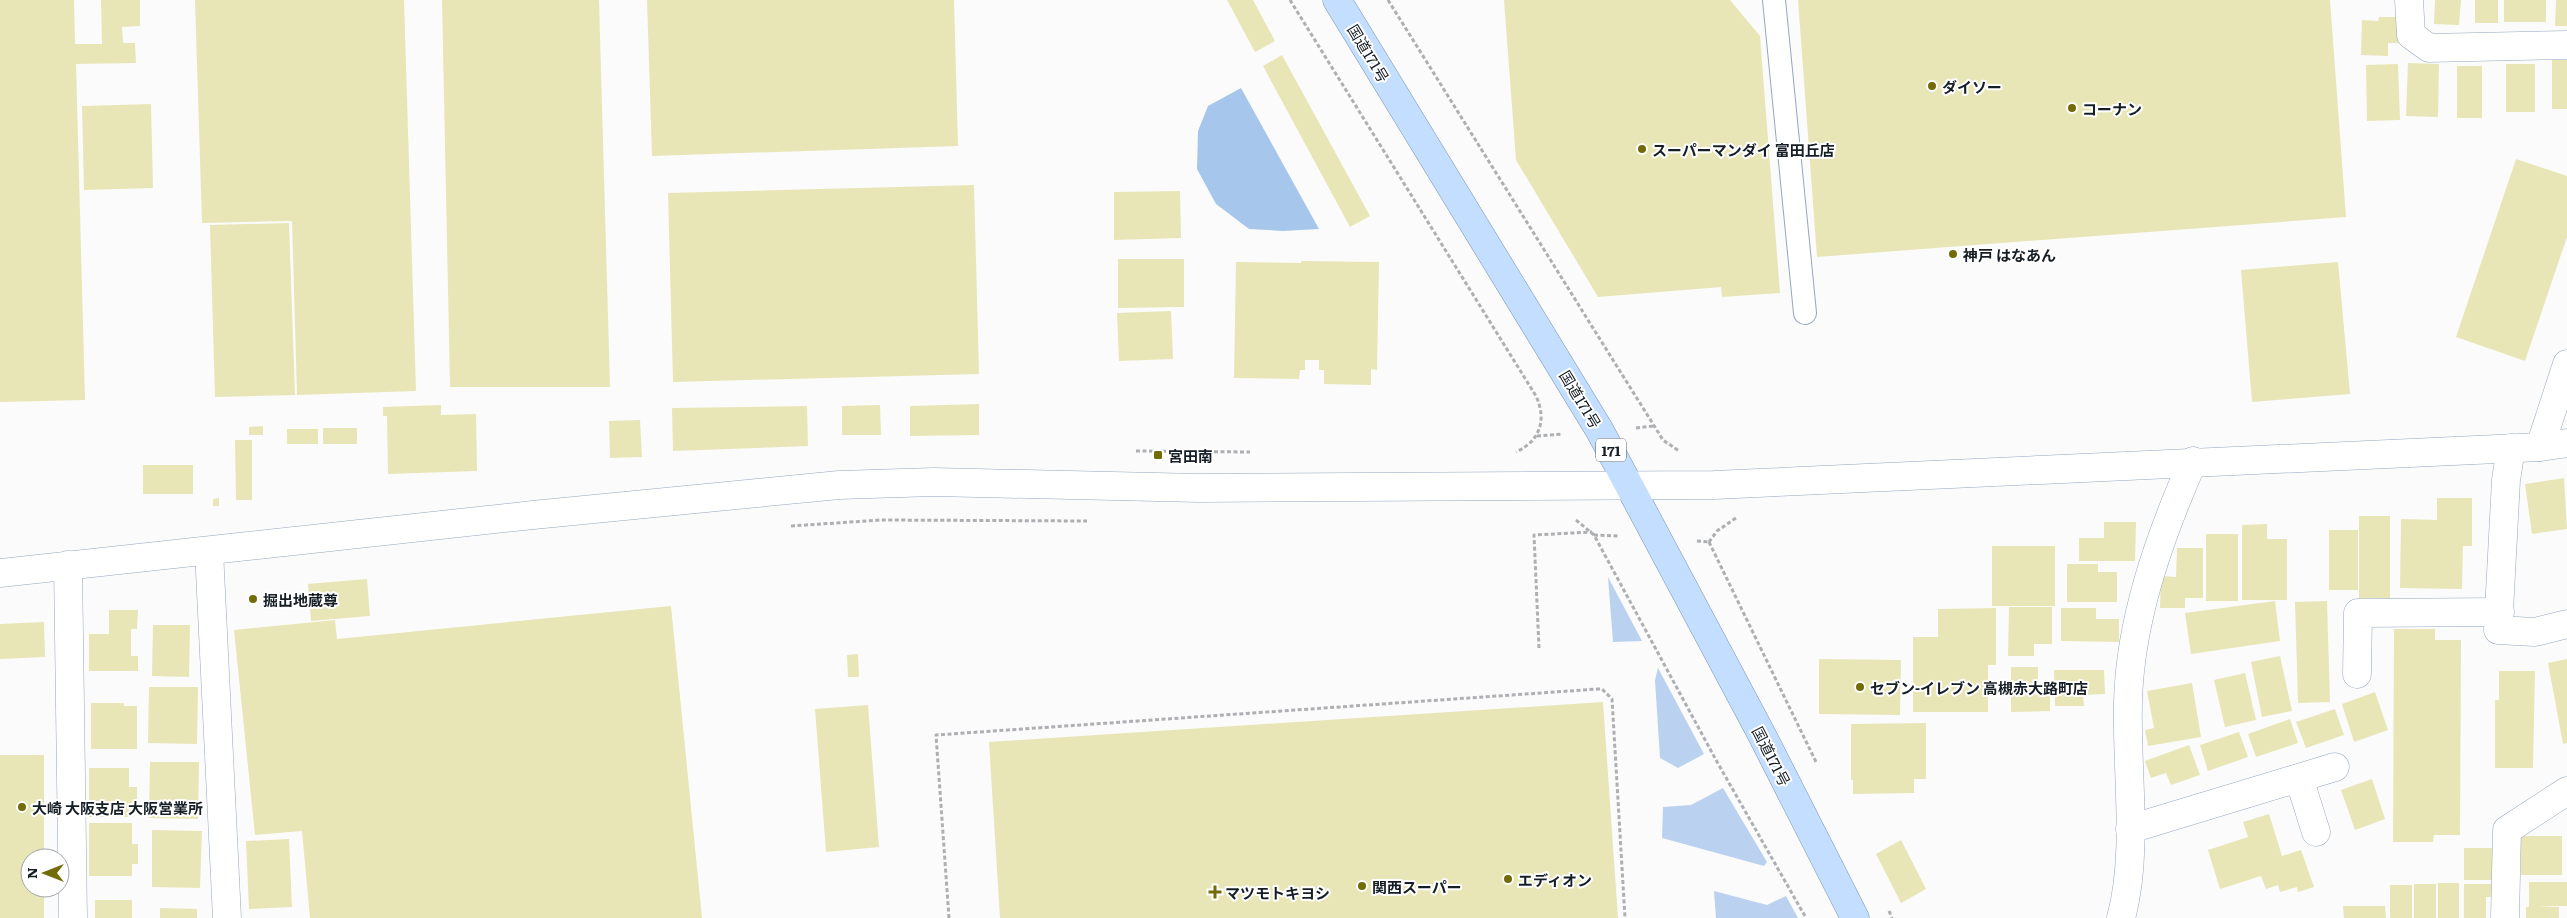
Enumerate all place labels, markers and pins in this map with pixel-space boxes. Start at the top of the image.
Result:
place label: ダイソー [1942,75,2002,98]
marker: ダイソー [1926,80,1938,92]
place label: コーナン [2082,97,2142,120]
marker: コーナン [2066,102,2078,114]
place label: スーパーマンダイ 富田丘店 [1652,138,1835,161]
marker: スーパーマンダイ 富田丘店 [1636,143,1648,155]
place label: 神戸 はなあん [1962,243,2056,266]
marker: 神戸 はなあん [1947,248,1959,260]
place label: 宮田南 [1168,444,1213,467]
marker: 宮田南 [1152,449,1164,461]
place label: 掘出地蔵尊 [263,588,338,611]
marker: 掘出地蔵尊 [247,593,259,605]
place label: セブン-イレブン 高槻赤大路町店 [1870,676,2088,699]
marker: セブン-イレブン 高槻赤大路町店 [1854,681,1866,693]
place label: 大崎 大阪支店 大阪営業所 [32,796,203,819]
marker: 大崎 大阪支店 大阪営業所 [16,801,28,813]
place label: エディオン [1518,868,1592,891]
marker: エディオン [1502,873,1514,885]
place label: 関西スーパー [1372,875,1462,898]
marker: 関西スーパー [1356,880,1368,892]
place label: マツモトキヨシ [1225,881,1330,904]
marker: マツモトキヨシ [1209,886,1221,898]

